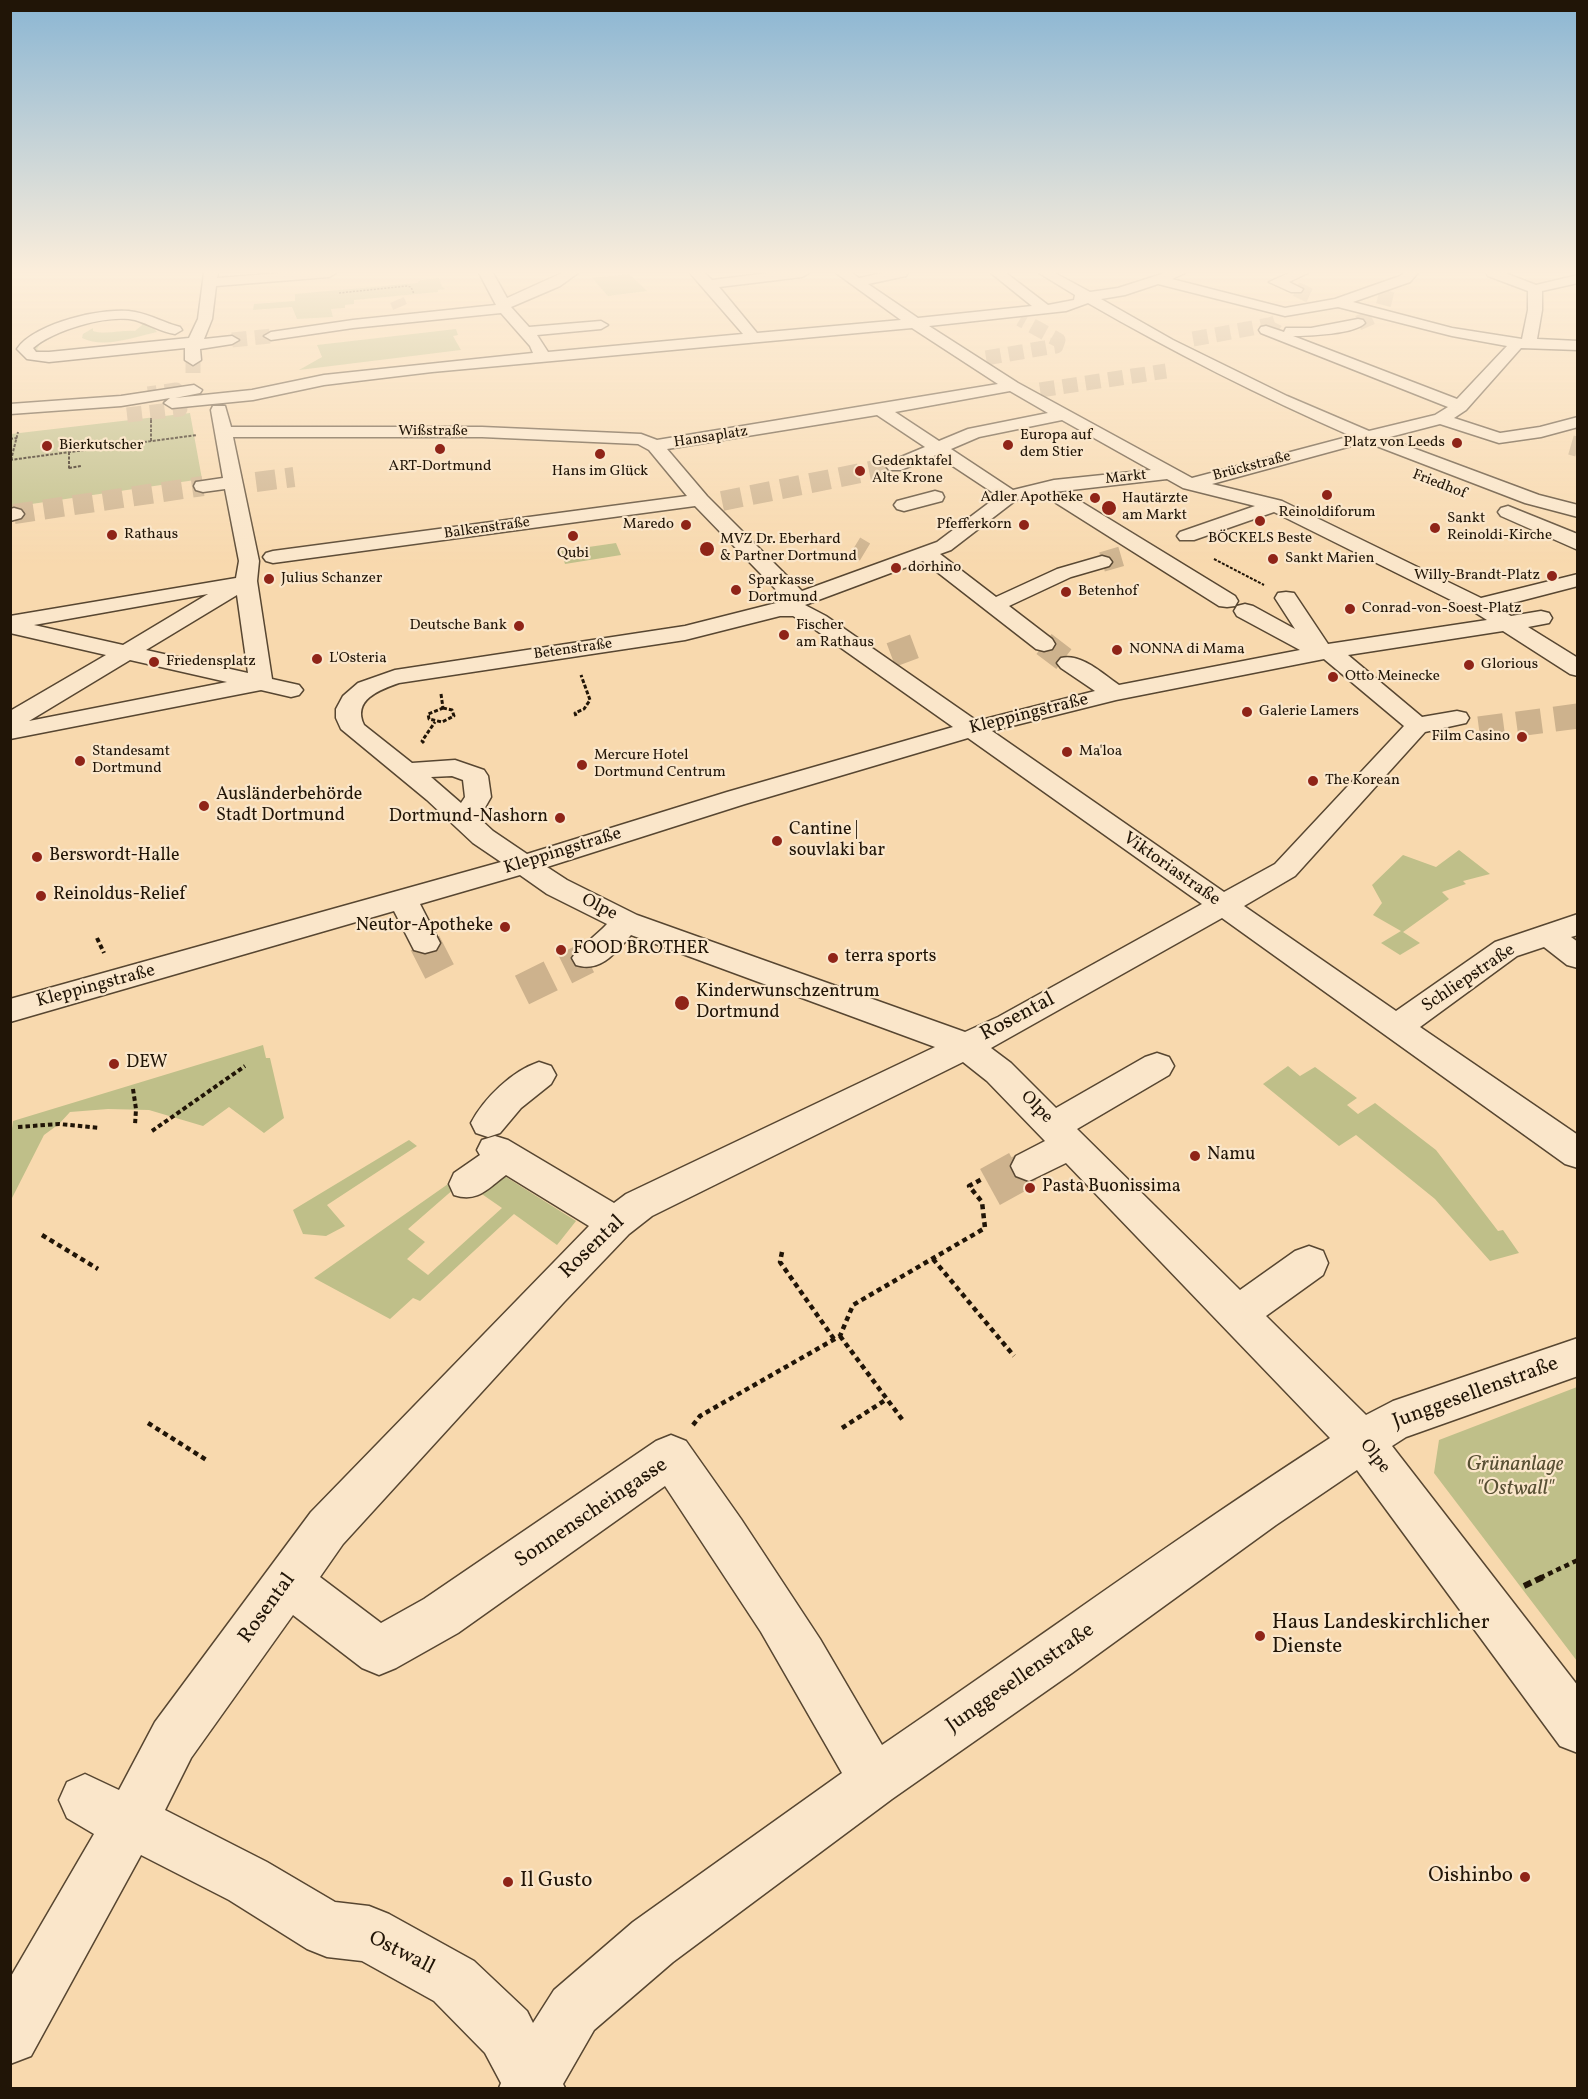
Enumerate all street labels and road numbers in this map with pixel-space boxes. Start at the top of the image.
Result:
street label: Wißstraße [398,423,468,441]
street label: Hansaplatz [673,423,749,453]
street label: Brückstraße [1211,448,1293,486]
street label: Friedhof [1409,466,1469,504]
street label: Markt [1105,467,1147,489]
street label: Balkenstraße [443,514,531,544]
street label: Betenstraße [533,636,613,664]
street label: Kleppingstraße [967,690,1091,740]
street label: Kleppingstraße [502,824,624,880]
street label: Viktoriastraße [1118,828,1224,912]
street label: Olpe [577,890,621,926]
street label: Schliepstraße [1418,940,1520,1018]
street label: Kleppingstraße [34,961,158,1013]
street label: Rosental [976,988,1060,1048]
street label: Olpe [1015,1087,1057,1129]
street label: Rosental [555,1211,631,1285]
street label: Junggesellenstraße [1390,1352,1562,1436]
street label: Olpe [1354,1436,1394,1478]
street label: Sonnenscheingasse [511,1454,673,1574]
street label: Rosental [234,1569,302,1649]
street label: Junggesellenstraße [942,1619,1100,1739]
street label: Ostwall [364,1927,438,1981]

